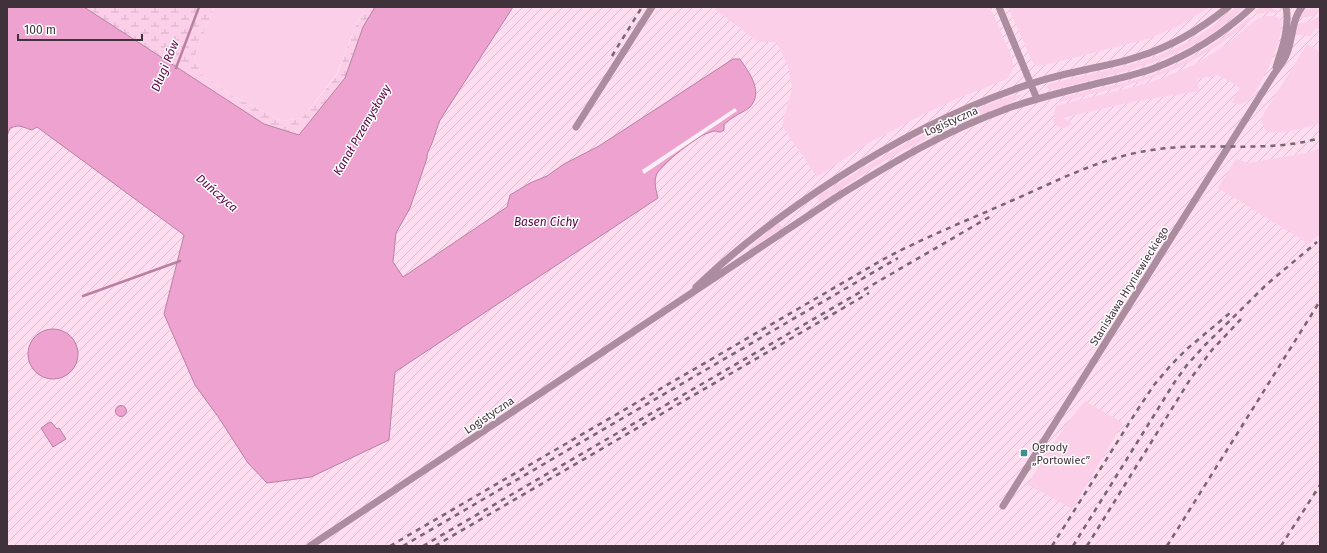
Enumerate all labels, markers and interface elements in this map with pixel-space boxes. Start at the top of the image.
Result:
scale bar [18,16,142,42]
text: 100 m [24,23,56,37]
water label: Długi Rów [148,38,182,94]
water label: Kanał Przemysłowy [330,81,394,178]
street label: Logistyczna [922,104,980,139]
water label: Duńczyca [193,171,241,215]
water label: Basen Cichy [514,215,579,229]
street label: Stanisława Hryniewieckiego [1087,224,1171,348]
street label: Logistyczna [462,394,517,437]
place label: Ogrody „Portowiec” [1032,441,1090,467]
marker: Ogrody „Portowiec” [1019,448,1029,458]

